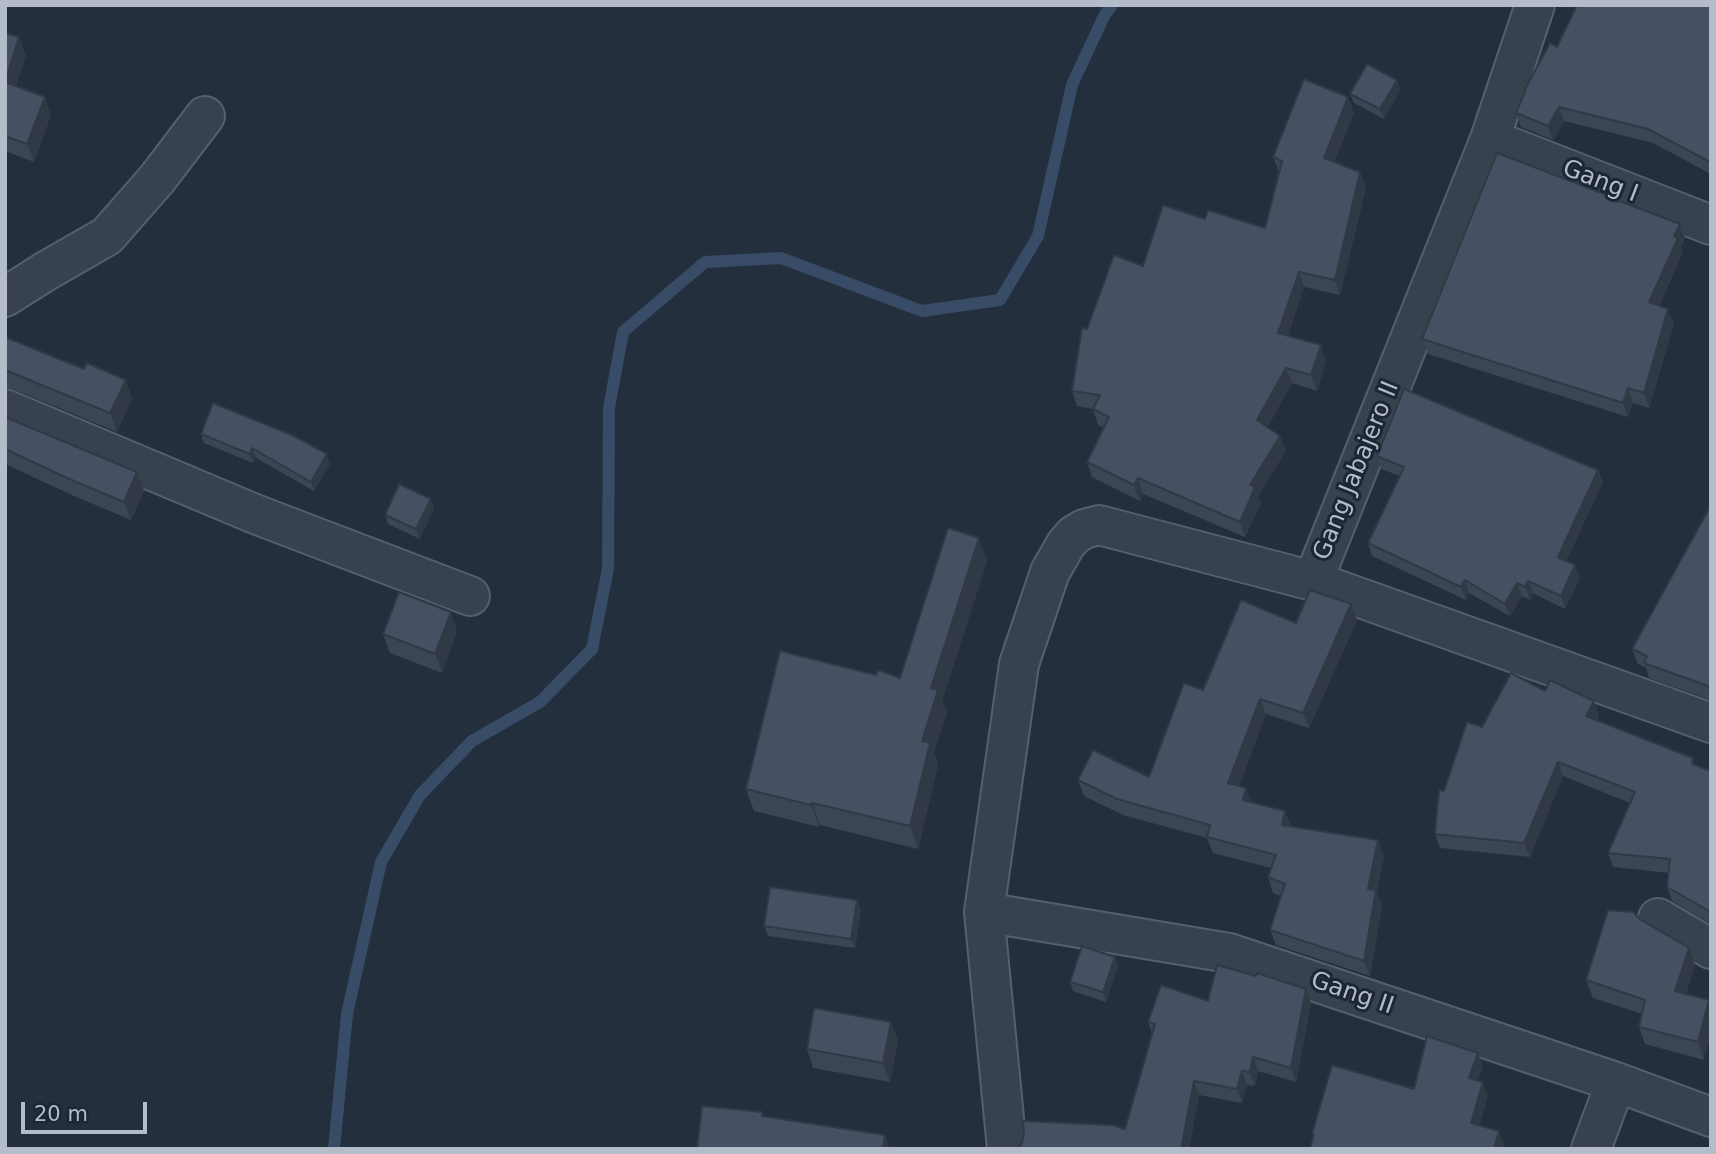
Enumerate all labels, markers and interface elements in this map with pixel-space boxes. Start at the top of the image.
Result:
street label: Gang I [1558,154,1642,210]
street label: Gang Jabajero II [1308,377,1406,565]
street label: Gang II [1307,966,1397,1022]
scale bar [24,1088,150,1132]
text: 20 m [34,1102,88,1126]

